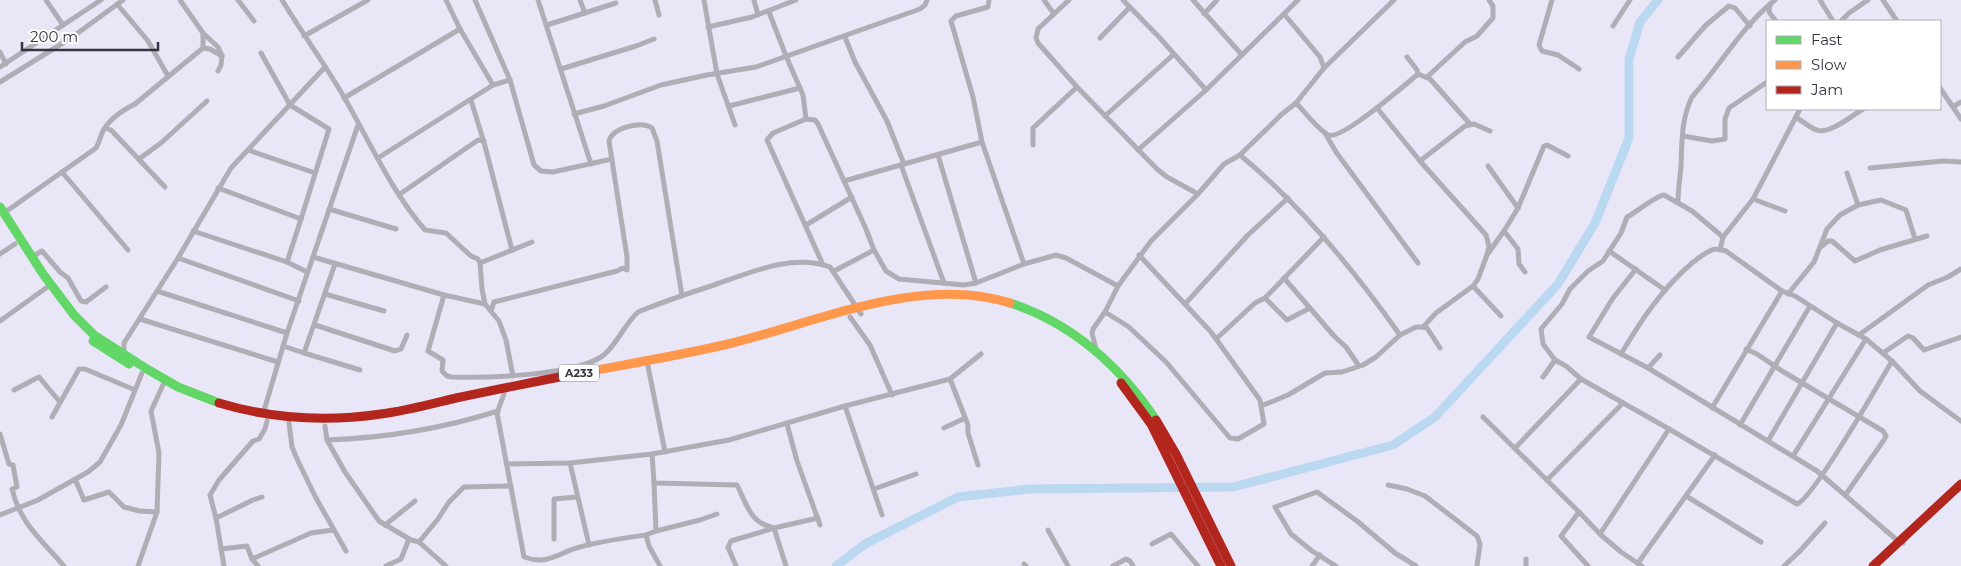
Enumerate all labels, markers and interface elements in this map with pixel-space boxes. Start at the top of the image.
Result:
scale bar [22,20,159,52]
legend [1766,20,1941,110]
text: 200 m [30,27,78,46]
text: Fast [1811,30,1842,49]
text: Slow [1811,55,1847,74]
text: Jam [1810,80,1843,99]
road number: A233 [559,364,599,382]

